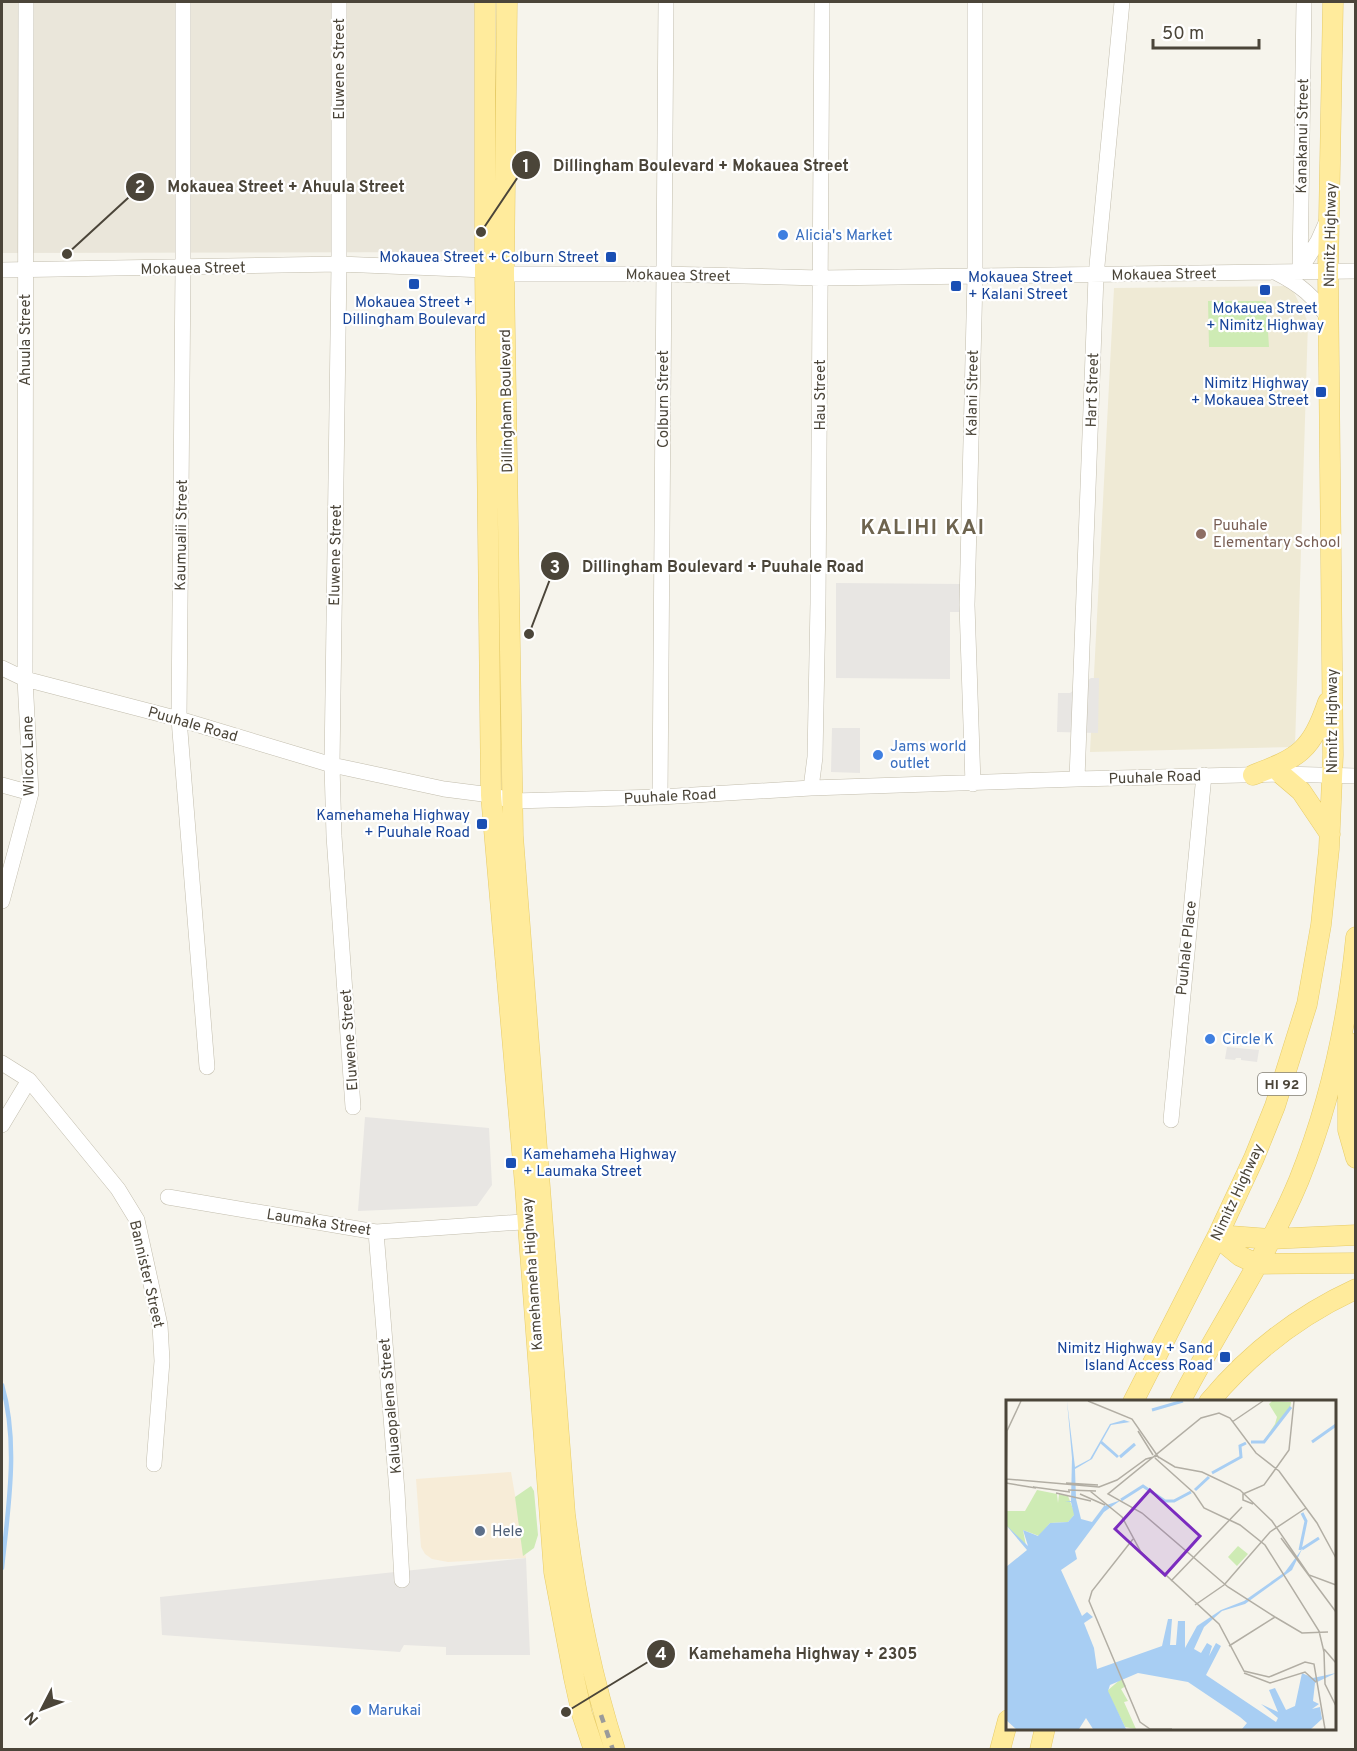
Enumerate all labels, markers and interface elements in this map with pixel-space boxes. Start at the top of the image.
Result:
scale bar [1153,12,1260,50]
street label: Eluwene Street [331,18,350,120]
text: 50 m [1162,23,1204,46]
street label: Kanakanui Street [1293,78,1314,194]
callout: Dillingham Boulevard + Mokauea Street [511,148,861,182]
text: 1 [522,156,530,179]
text: Dillingham Boulevard + Mokauea Street [553,157,849,177]
callout: Mokauea Street + Ahuula Street [125,170,417,204]
text: 2 [134,177,146,200]
text: Mokauea Street + Ahuula Street [167,178,405,198]
street label: Nimitz Highway [1321,182,1342,288]
place label: Alicia's Market [795,227,892,246]
marker: Alicia's Market [776,228,790,242]
place label: Mokauea Street + Colburn Street [379,249,599,268]
marker: Mokauea Street + Colburn Street [604,250,618,264]
street label: Mokauea Street [140,259,246,280]
street label: Mokauea Street [1111,265,1217,286]
street label: Mokauea Street [625,266,731,287]
place label: Mokauea Street + Kalani Street [968,269,1073,305]
marker: Mokauea Street + Dillingham Boulevard [407,277,421,291]
marker: Mokauea Street + Kalani Street [949,279,963,293]
marker: Mokauea Street + Nimitz Highway [1258,283,1272,297]
street label: Ahuula Street [17,294,36,386]
place label: Mokauea Street + Dillingham Boulevard [342,294,486,330]
place label: Mokauea Street + Nimitz Highway [1206,300,1324,336]
street label: Dillingham Boulevard [497,329,518,473]
street label: Colburn Street [655,350,674,448]
street label: Kalani Street [963,350,984,437]
street label: Hart Street [1083,352,1104,428]
street label: Hau Street [812,359,831,431]
place label: Nimitz Highway + Mokauea Street [1191,375,1309,411]
marker: Nimitz Highway + Mokauea Street [1314,385,1328,399]
street label: Kaumualii Street [172,479,193,591]
street label: Eluwene Street [326,504,347,606]
district label: KALIHI KAI [860,515,986,542]
place label: Puuhale Elementary School [1213,517,1340,553]
marker: Puuhale Elementary School [1194,527,1208,541]
callout: Dillingham Boulevard + Puuhale Road [540,549,876,583]
text: 3 [550,557,560,580]
text: Dillingham Boulevard + Puuhale Road [582,558,864,578]
street label: Nimitz Highway [1324,668,1343,774]
street label: Puuhale Road [145,704,240,747]
street label: Wilcox Lane [19,716,40,796]
place label: Jams world outlet [890,738,967,774]
marker: Jams world outlet [871,748,885,762]
street label: Puuhale Road [1108,767,1202,790]
street label: Puuhale Road [623,786,717,809]
place label: Kamehameha Highway + Puuhale Road [316,807,470,843]
marker: Kamehameha Highway + Puuhale Road [475,817,489,831]
street label: Puuhale Place [1173,900,1202,997]
street label: Eluwene Street [337,988,364,1091]
place label: Circle K [1222,1031,1274,1050]
marker: Circle K [1203,1032,1217,1046]
road number: HI 92 [1258,1073,1306,1095]
street label: Nimitz Highway [1208,1141,1269,1244]
place label: Kamehameha Highway + Laumaka Street [523,1146,677,1182]
marker: Kamehameha Highway + Laumaka Street [504,1156,518,1170]
street label: Kamehameha Highway [519,1196,548,1351]
street label: Laumaka Street [265,1206,372,1241]
street label: Bannister Street [124,1218,167,1330]
street label: Kaluaopalena Street [376,1337,407,1475]
place label: Nimitz Highway + Sand Island Access Road [1057,1340,1213,1376]
marker: Nimitz Highway + Sand Island Access Road [1218,1350,1232,1364]
inset map [1006,1400,1336,1730]
place label: Hele [492,1523,523,1542]
marker: Hele [473,1524,487,1538]
callout: Kamehameha Highway + 2305 [646,1637,929,1671]
text: 4 [655,1644,667,1667]
text: Kamehameha Highway + 2305 [689,1645,917,1665]
north arrow [12,1679,72,1739]
place label: Marukai [368,1702,421,1721]
marker: Marukai [349,1703,363,1717]
text: N [21,1707,44,1729]

